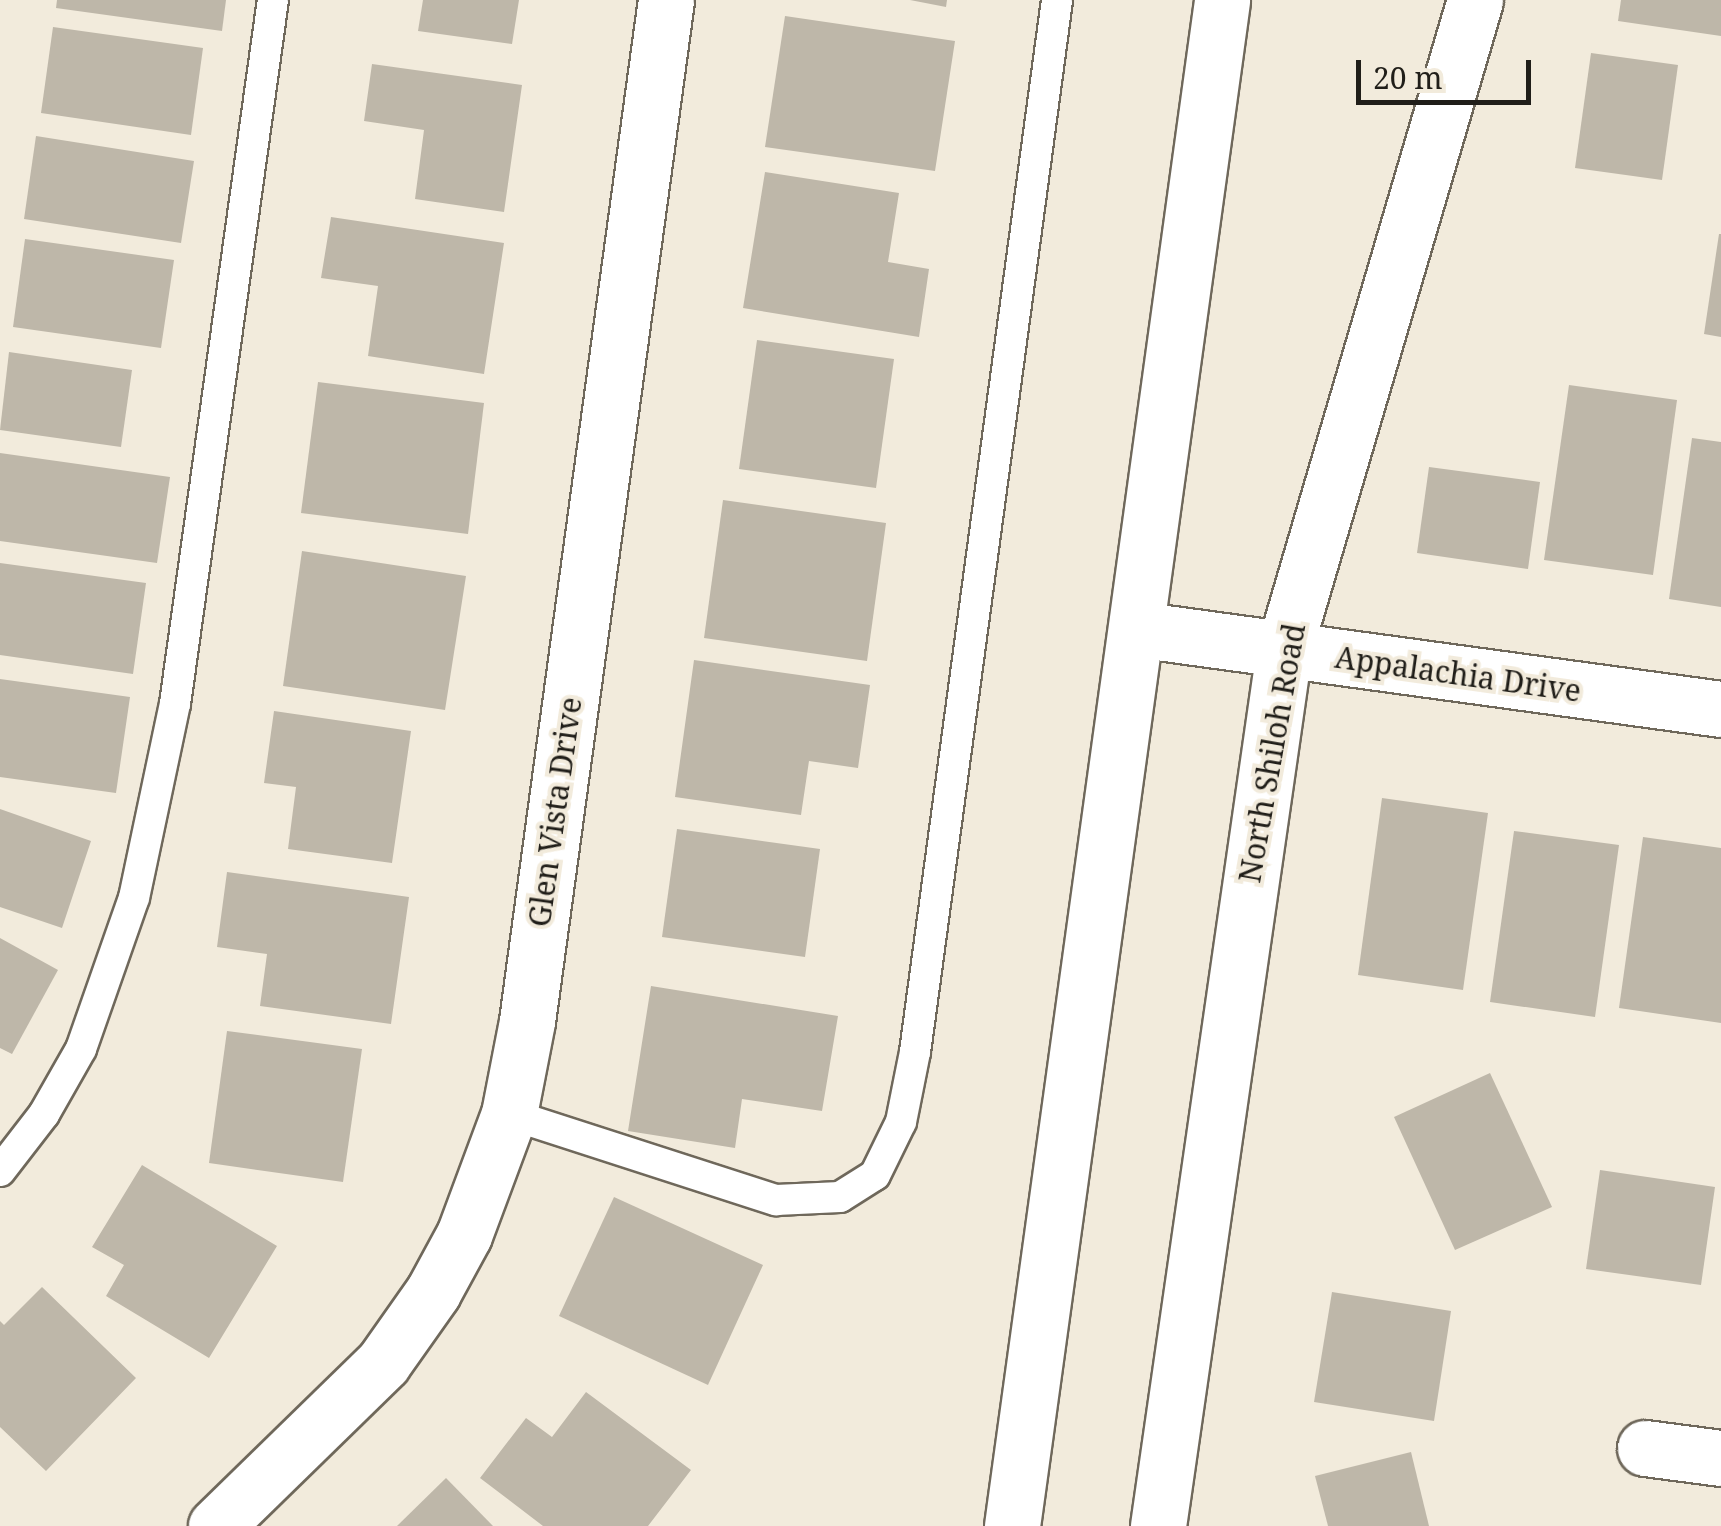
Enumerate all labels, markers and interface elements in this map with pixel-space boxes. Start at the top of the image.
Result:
scale bar [1361,40,1536,102]
text: 20 m [1373,57,1443,98]
street label: North Shiloh Road [1231,621,1313,885]
street label: Appalachia Drive [1333,639,1583,709]
street label: Glen Vista Drive [521,695,589,929]

